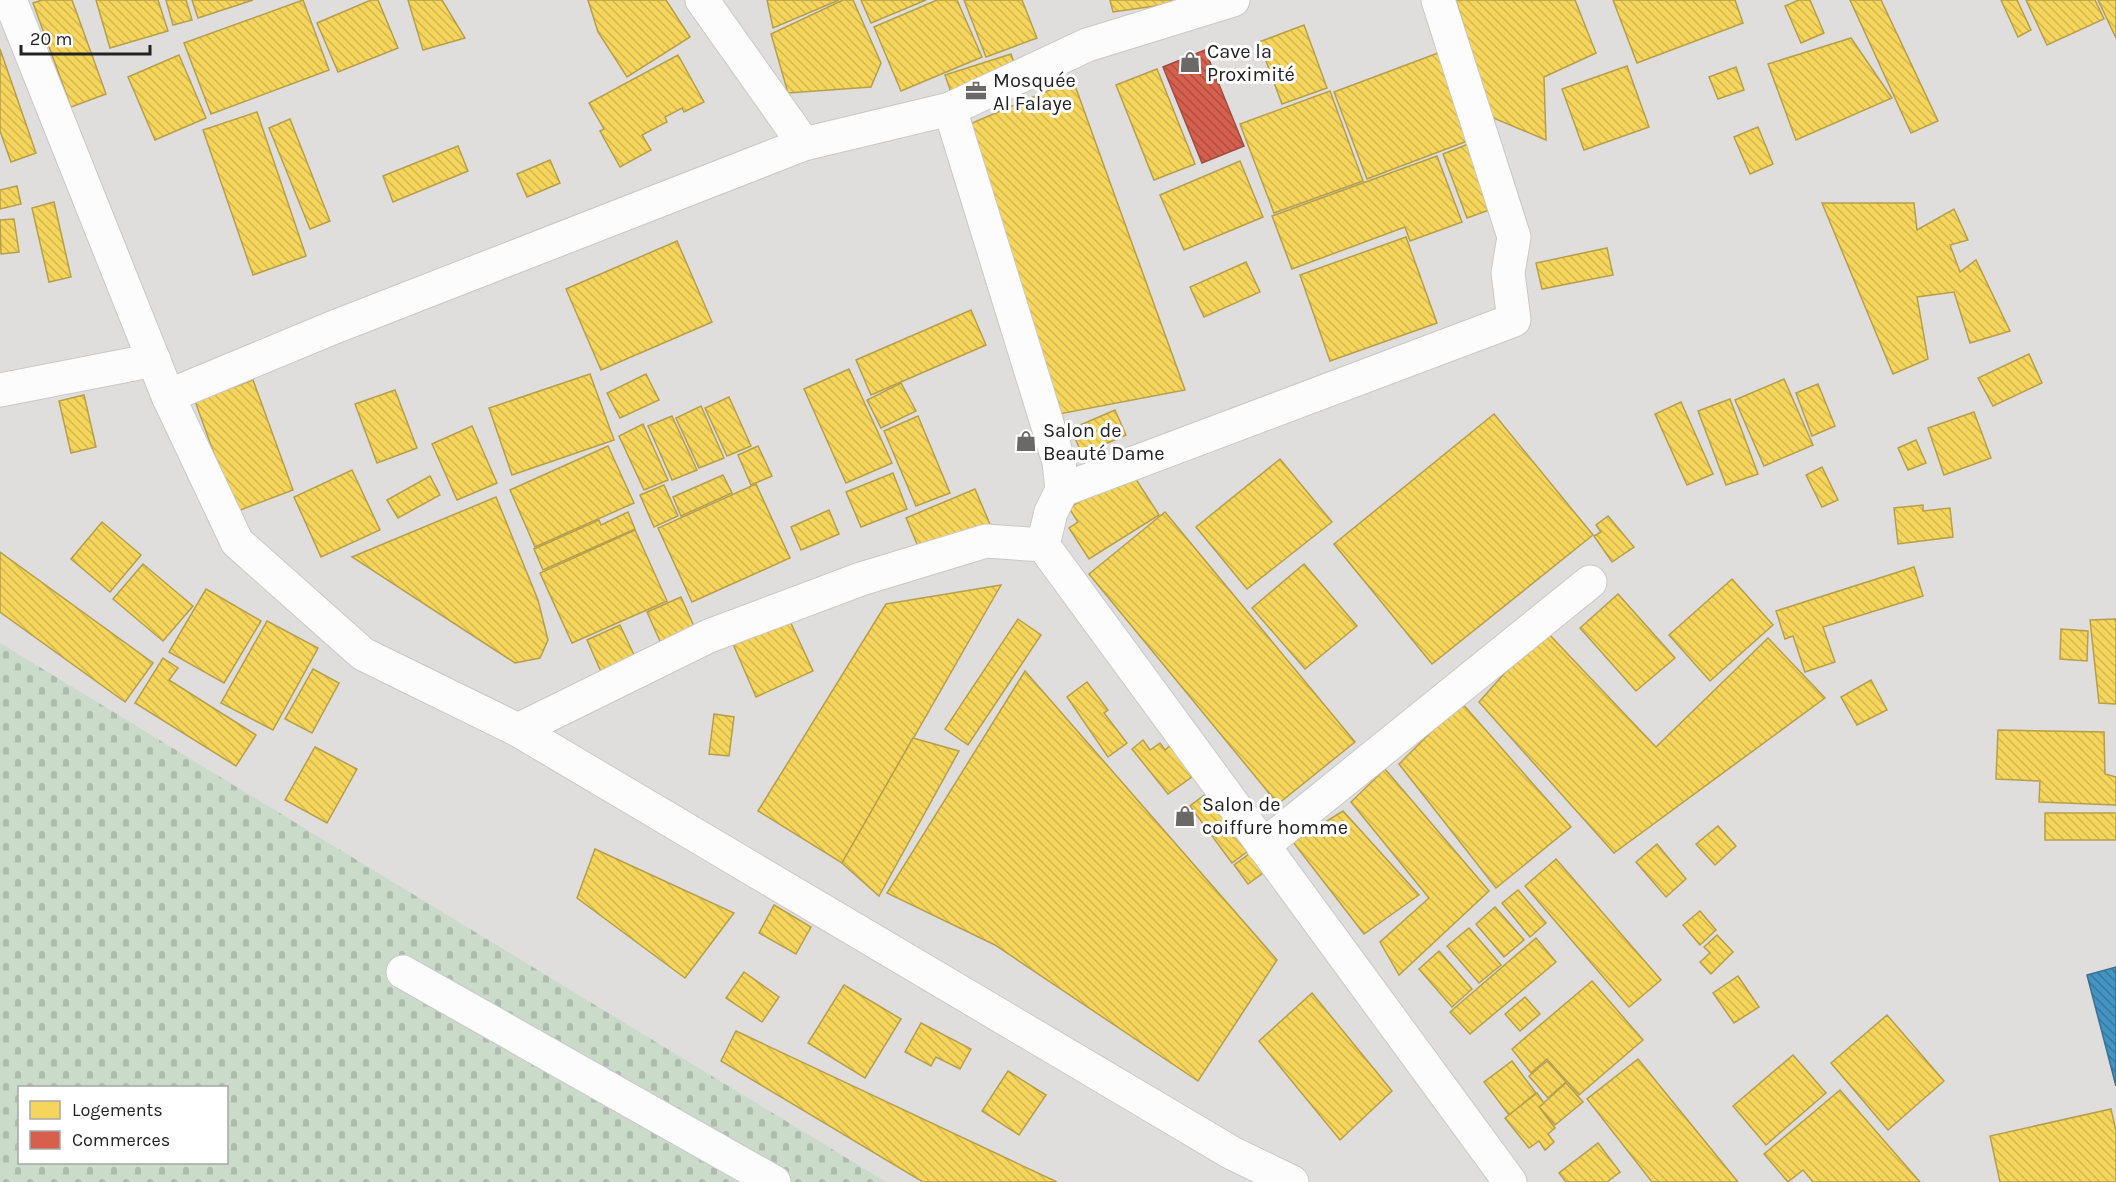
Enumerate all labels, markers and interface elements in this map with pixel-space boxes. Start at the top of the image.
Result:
scale bar [21,18,150,56]
text: 20 m [30,28,72,50]
place label: Cave la Proximité [1207,40,1295,86]
shop icon: Cave la Proximité [1178,50,1202,74]
place label: Mosquée Al Falaye [993,69,1076,115]
office icon: Mosquée Al Falaye [964,79,988,103]
place label: Salon de Beauté Dame [1043,419,1165,465]
shop icon: Salon de Beauté Dame [1014,429,1038,453]
place label: Salon de coiffure homme [1202,793,1348,839]
shop icon: Salon de coiffure homme [1173,804,1197,828]
legend [18,1086,228,1164]
text: Logements [72,1099,163,1121]
text: Commerces [72,1129,170,1151]

